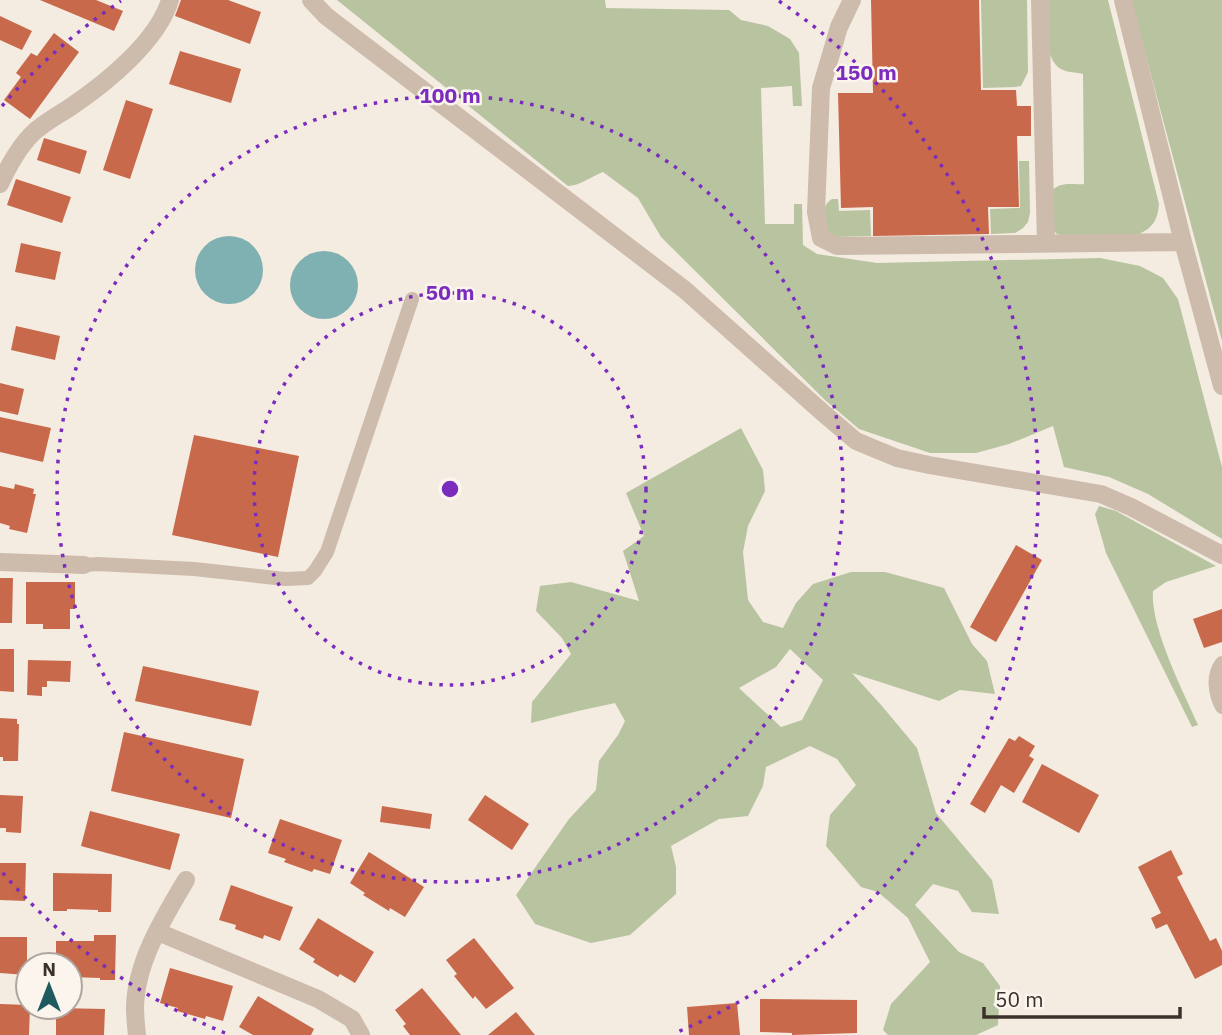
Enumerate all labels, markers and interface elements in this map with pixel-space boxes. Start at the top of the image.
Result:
text: 150 m [835,58,897,86]
text: 100 m [419,81,481,109]
text: 50 m [426,278,474,306]
centre of rings [438,477,462,501]
north arrow [14,951,84,1021]
text: N [42,957,56,981]
scale bar [984,976,1180,1020]
text: 50 m [995,985,1044,1013]

